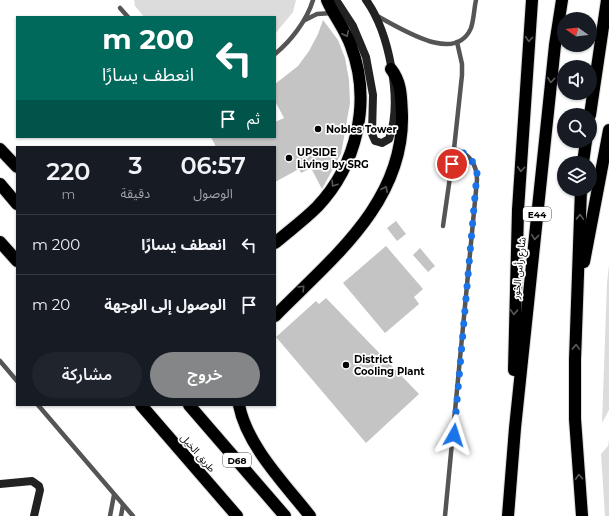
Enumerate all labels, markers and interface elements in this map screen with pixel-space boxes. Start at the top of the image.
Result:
north arrow [557,12,597,52]
map controls [557,12,597,196]
text: 200 m [102,22,194,56]
one-way arrow [341,30,349,37]
icon: left [208,32,260,84]
one-way arrow [524,36,533,42]
button: sound [557,60,597,100]
text: انعطف يسارًا [102,64,194,86]
one-way arrow [547,77,556,83]
icon: arrive [217,108,239,130]
button: search [557,108,597,148]
text: ثم [247,109,260,128]
place label: Nobles Tower [326,123,398,136]
marker: Nobles Tower [313,124,323,134]
place label: UPSIDE Living by SRG [297,146,369,171]
pin [435,147,469,181]
text: 3 [128,151,142,180]
text: 06:57 [180,151,246,180]
marker: UPSIDE Living by SRG [284,153,294,163]
icon: arrive [441,153,463,175]
button: layers [557,156,597,196]
text: 220 [46,157,90,186]
one-way arrow [516,166,525,172]
one-way arrow [331,180,339,187]
text: دقيقة [121,185,150,201]
text: الوصول [193,185,233,201]
text: m [61,186,75,202]
one-way arrow [380,186,388,193]
road number: E44 [523,207,551,221]
one-way arrow [576,214,584,220]
icon: left [238,234,260,256]
one-way arrow [530,234,539,240]
text: 200 m [32,235,80,254]
text: انعطف يسارًا [141,235,226,254]
street label: شارع رأس الخور [509,236,530,301]
one-way arrow [298,285,305,293]
icon: arrive [238,294,260,316]
text: 20 m [32,295,70,314]
text: الوصول إلى الوجهة [104,295,226,314]
one-way arrow [510,309,518,315]
one-way arrow [571,344,580,350]
button: مشاركة [32,352,142,398]
button: خروج [150,352,260,398]
place label: District Cooling Plant [354,353,425,378]
marker: District Cooling Plant [341,360,351,370]
position arrow [433,414,475,456]
street label: طريق الخيل [178,431,218,475]
road number: D68 [223,453,251,467]
one-way arrow [574,474,583,480]

